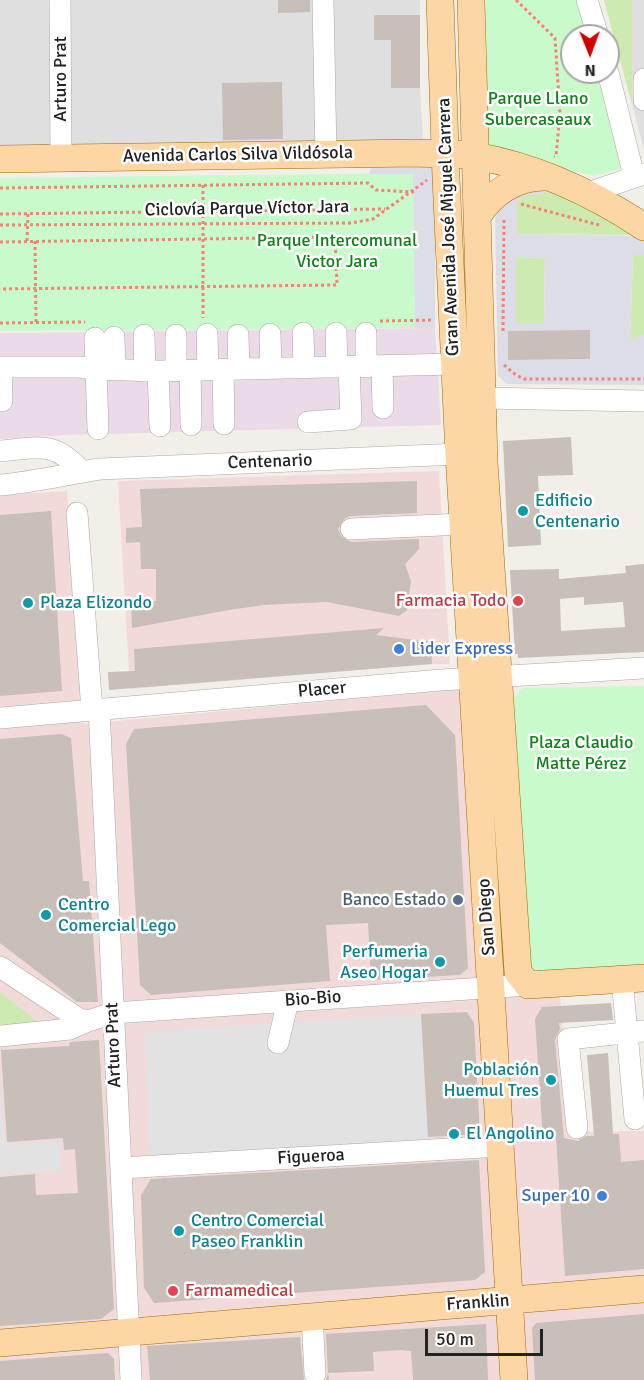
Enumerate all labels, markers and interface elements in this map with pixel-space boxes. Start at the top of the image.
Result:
north arrow [560,24,620,84]
street label: Arturo Prat [50,36,72,122]
text: N [585,60,596,80]
park label: Parque Llano Subercaseaux [485,88,591,130]
street label: Gran Avenida José Miguel Carrera [434,97,464,357]
street label: Avenida Carlos Silva Vildósola [123,142,353,168]
street label: Ciclovía Parque Víctor Jara [145,196,349,222]
park label: Parque Intercomunal Victor Jara [257,230,417,272]
street label: Centenario [227,450,313,474]
place label: Edificio Centenario [535,490,620,532]
marker: Edificio Centenario [516,504,530,518]
place label: Farmacia Todo [396,590,506,612]
place label: Plaza Elizondo [40,592,152,614]
marker: Farmacia Todo [511,594,525,608]
marker: Plaza Elizondo [21,596,35,610]
place label: Lider Express [411,638,513,660]
marker: Lider Express [392,642,406,656]
street label: Placer [297,677,347,703]
park label: Plaza Claudio Matte Pérez [529,732,633,774]
street label: San Diego [474,878,500,956]
place label: Banco Estado [342,889,446,911]
marker: Banco Estado [451,893,465,907]
place label: Centro Comercial Lego [58,894,176,936]
marker: Centro Comercial Lego [39,908,53,922]
place label: Perfumeria Aseo Hogar [340,941,428,984]
marker: Perfumeria Aseo Hogar [433,955,447,969]
street label: Bio-Bio [284,986,342,1012]
street label: Arturo Prat [102,1002,126,1088]
place label: Población Huemul Tres [443,1059,539,1102]
marker: Población Huemul Tres [544,1073,558,1087]
place label: El Angolino [466,1123,554,1145]
marker: El Angolino [447,1127,461,1141]
street label: Figueroa [277,1144,345,1170]
place label: Super 10 [522,1185,590,1207]
marker: Super 10 [595,1189,609,1203]
place label: Centro Comercial Paseo Franklin [191,1210,324,1252]
marker: Centro Comercial Paseo Franklin [172,1224,186,1238]
place label: Farmamedical [185,1280,294,1302]
marker: Farmamedical [166,1284,180,1298]
street label: Franklin [446,1290,510,1316]
scale bar [428,1317,546,1355]
text: 50 m [436,1328,474,1350]

